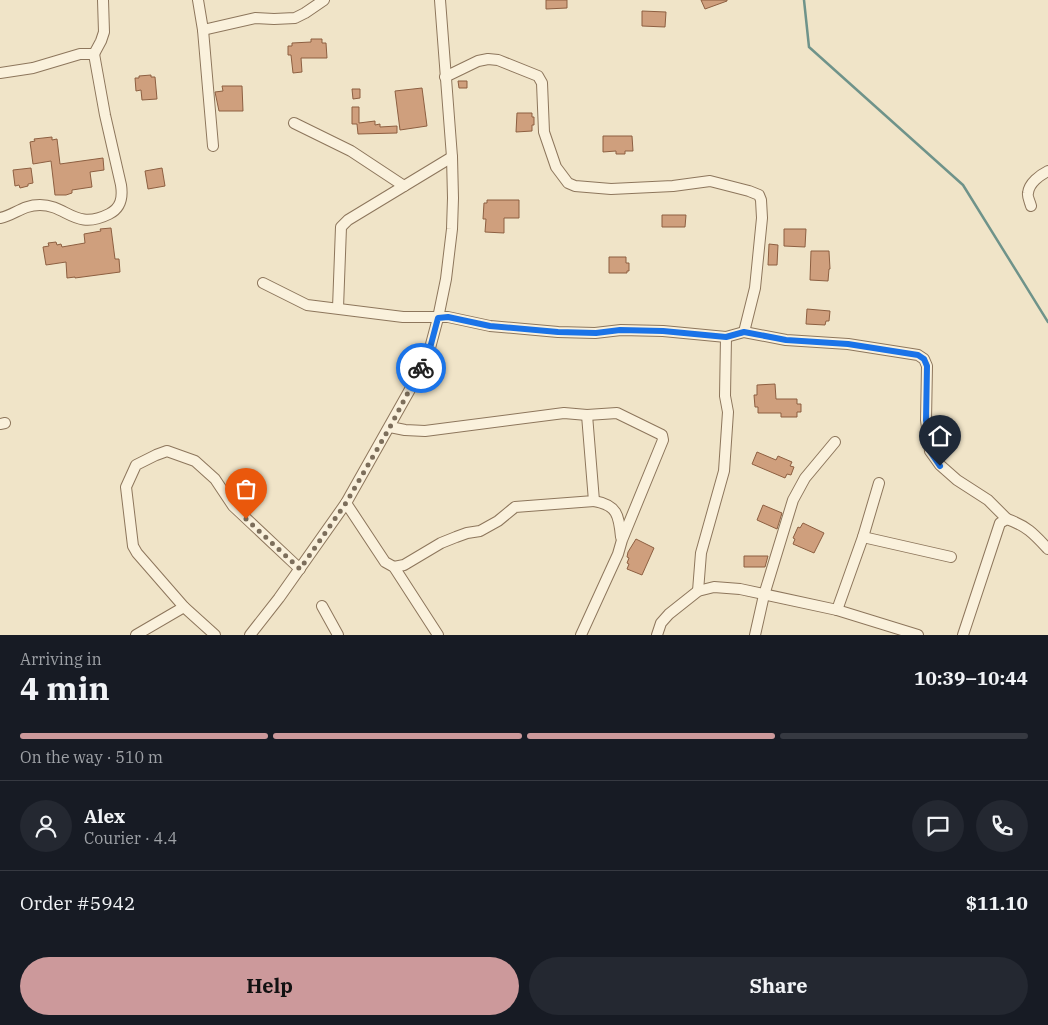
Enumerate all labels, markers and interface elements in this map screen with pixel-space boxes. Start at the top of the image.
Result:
courier [396,343,446,393]
icon: bike [407,354,435,382]
pin [919,415,961,466]
icon: home [926,422,954,450]
pin [225,468,267,519]
icon: bag [232,475,260,503]
text: Arriving in [20,649,102,669]
text: 10:39–10:44 [914,666,1028,690]
text: 4 min [20,667,110,709]
text: On the way · 510 m [20,747,163,767]
button: person [20,800,72,852]
button: chat [912,800,964,852]
button: phone [976,800,1028,852]
text: Alex [84,804,125,828]
text: Courier · 4.4 [84,828,177,848]
text: Order #5942 [20,891,135,915]
text: $11.10 [966,891,1028,915]
button: Help [20,957,519,1015]
button: Share [529,957,1028,1015]

